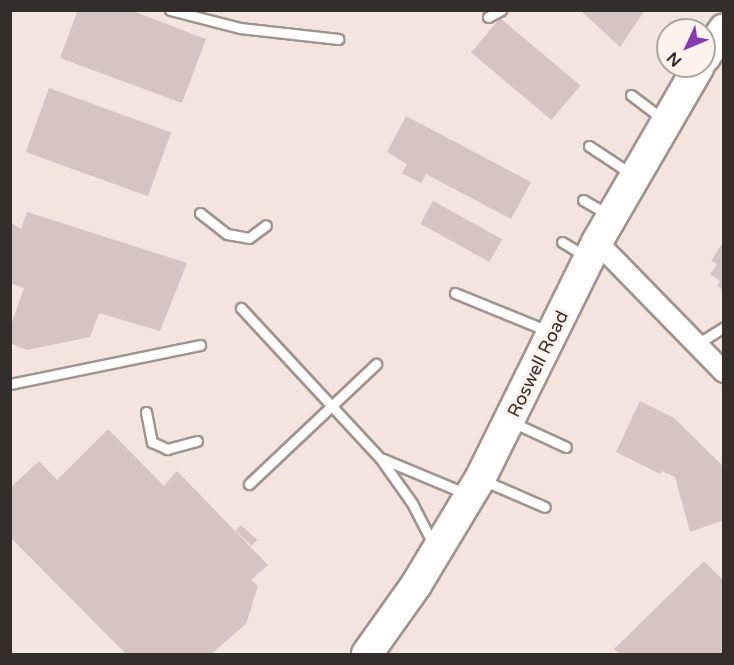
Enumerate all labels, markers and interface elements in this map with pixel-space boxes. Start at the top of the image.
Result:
north arrow [656,18,716,78]
text: N [663,48,686,71]
street label: Roswell Road [503,307,573,421]

